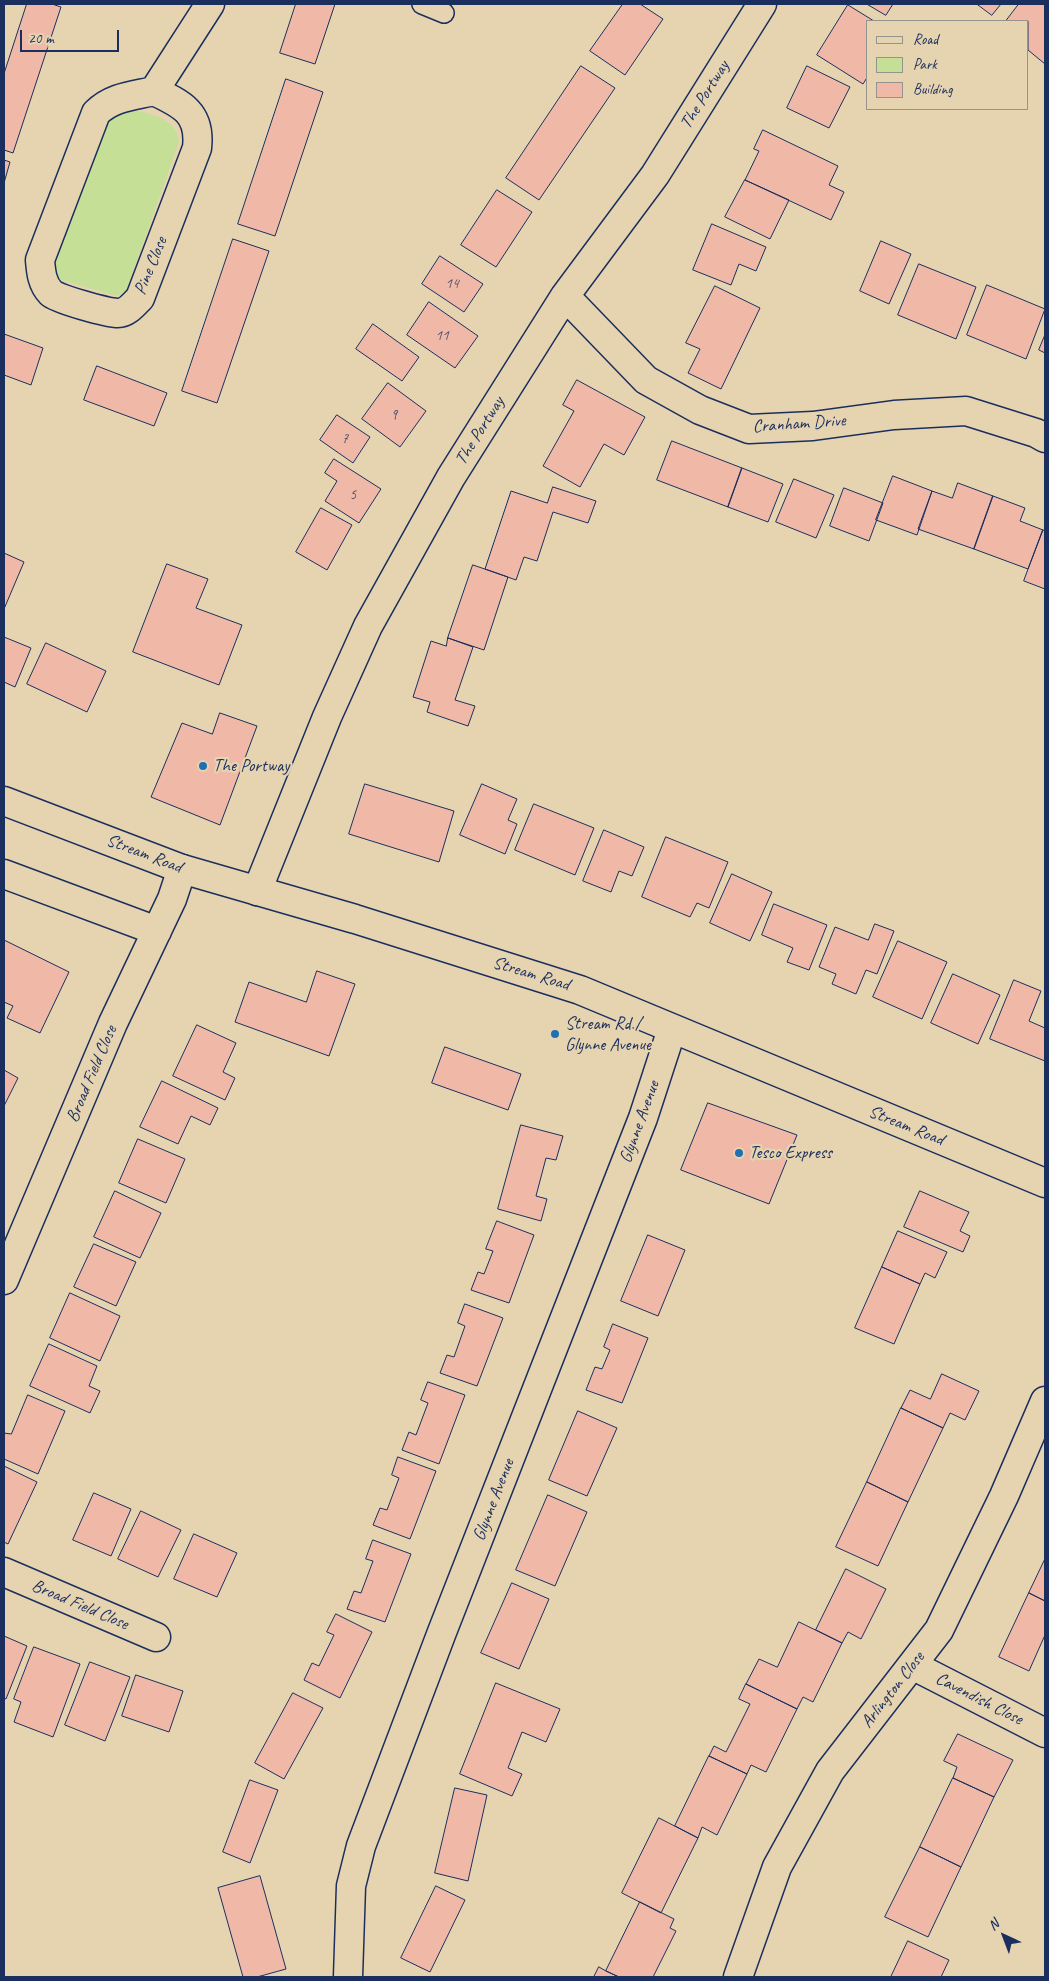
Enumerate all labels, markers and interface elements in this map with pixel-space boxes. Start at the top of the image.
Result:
scale bar [22,20,121,52]
legend [866,20,1029,110]
text: 20 m [28,29,54,48]
text: Road [913,30,938,49]
text: Park [913,55,937,74]
street label: The Portway [676,57,734,133]
text: Building [913,80,952,99]
street label: Pine Close [130,234,172,298]
house number: 14 [445,275,459,293]
house number: 11 [435,327,449,345]
street label: The Portway [451,393,509,469]
house number: 9 [391,406,397,424]
street label: Cranham Drive [752,410,846,438]
house number: 7 [342,430,348,448]
house number: 5 [350,486,356,504]
place label: The Portway [213,755,289,777]
marker: The Portway [197,760,209,772]
street label: Stream Road [103,830,185,878]
street label: Stream Road [490,952,572,996]
place label: Stream Rd / Glynne Avenue [565,1013,651,1056]
street label: Broad Field Close [62,1022,122,1126]
marker: Stream Rd / Glynne Avenue [549,1028,561,1040]
street label: Glynne Avenue [615,1078,665,1166]
street label: Stream Road [865,1101,947,1151]
place label: Tesco Express [749,1142,832,1164]
marker: Tesco Express [733,1147,745,1159]
street label: Glynne Avenue [469,1456,519,1544]
street label: Broad Field Close [28,1575,132,1635]
street label: Arlington Close [856,1648,930,1732]
street label: Cavendish Close [932,1668,1026,1730]
north arrow [979,1911,1029,1961]
text: N [984,1915,1002,1934]

